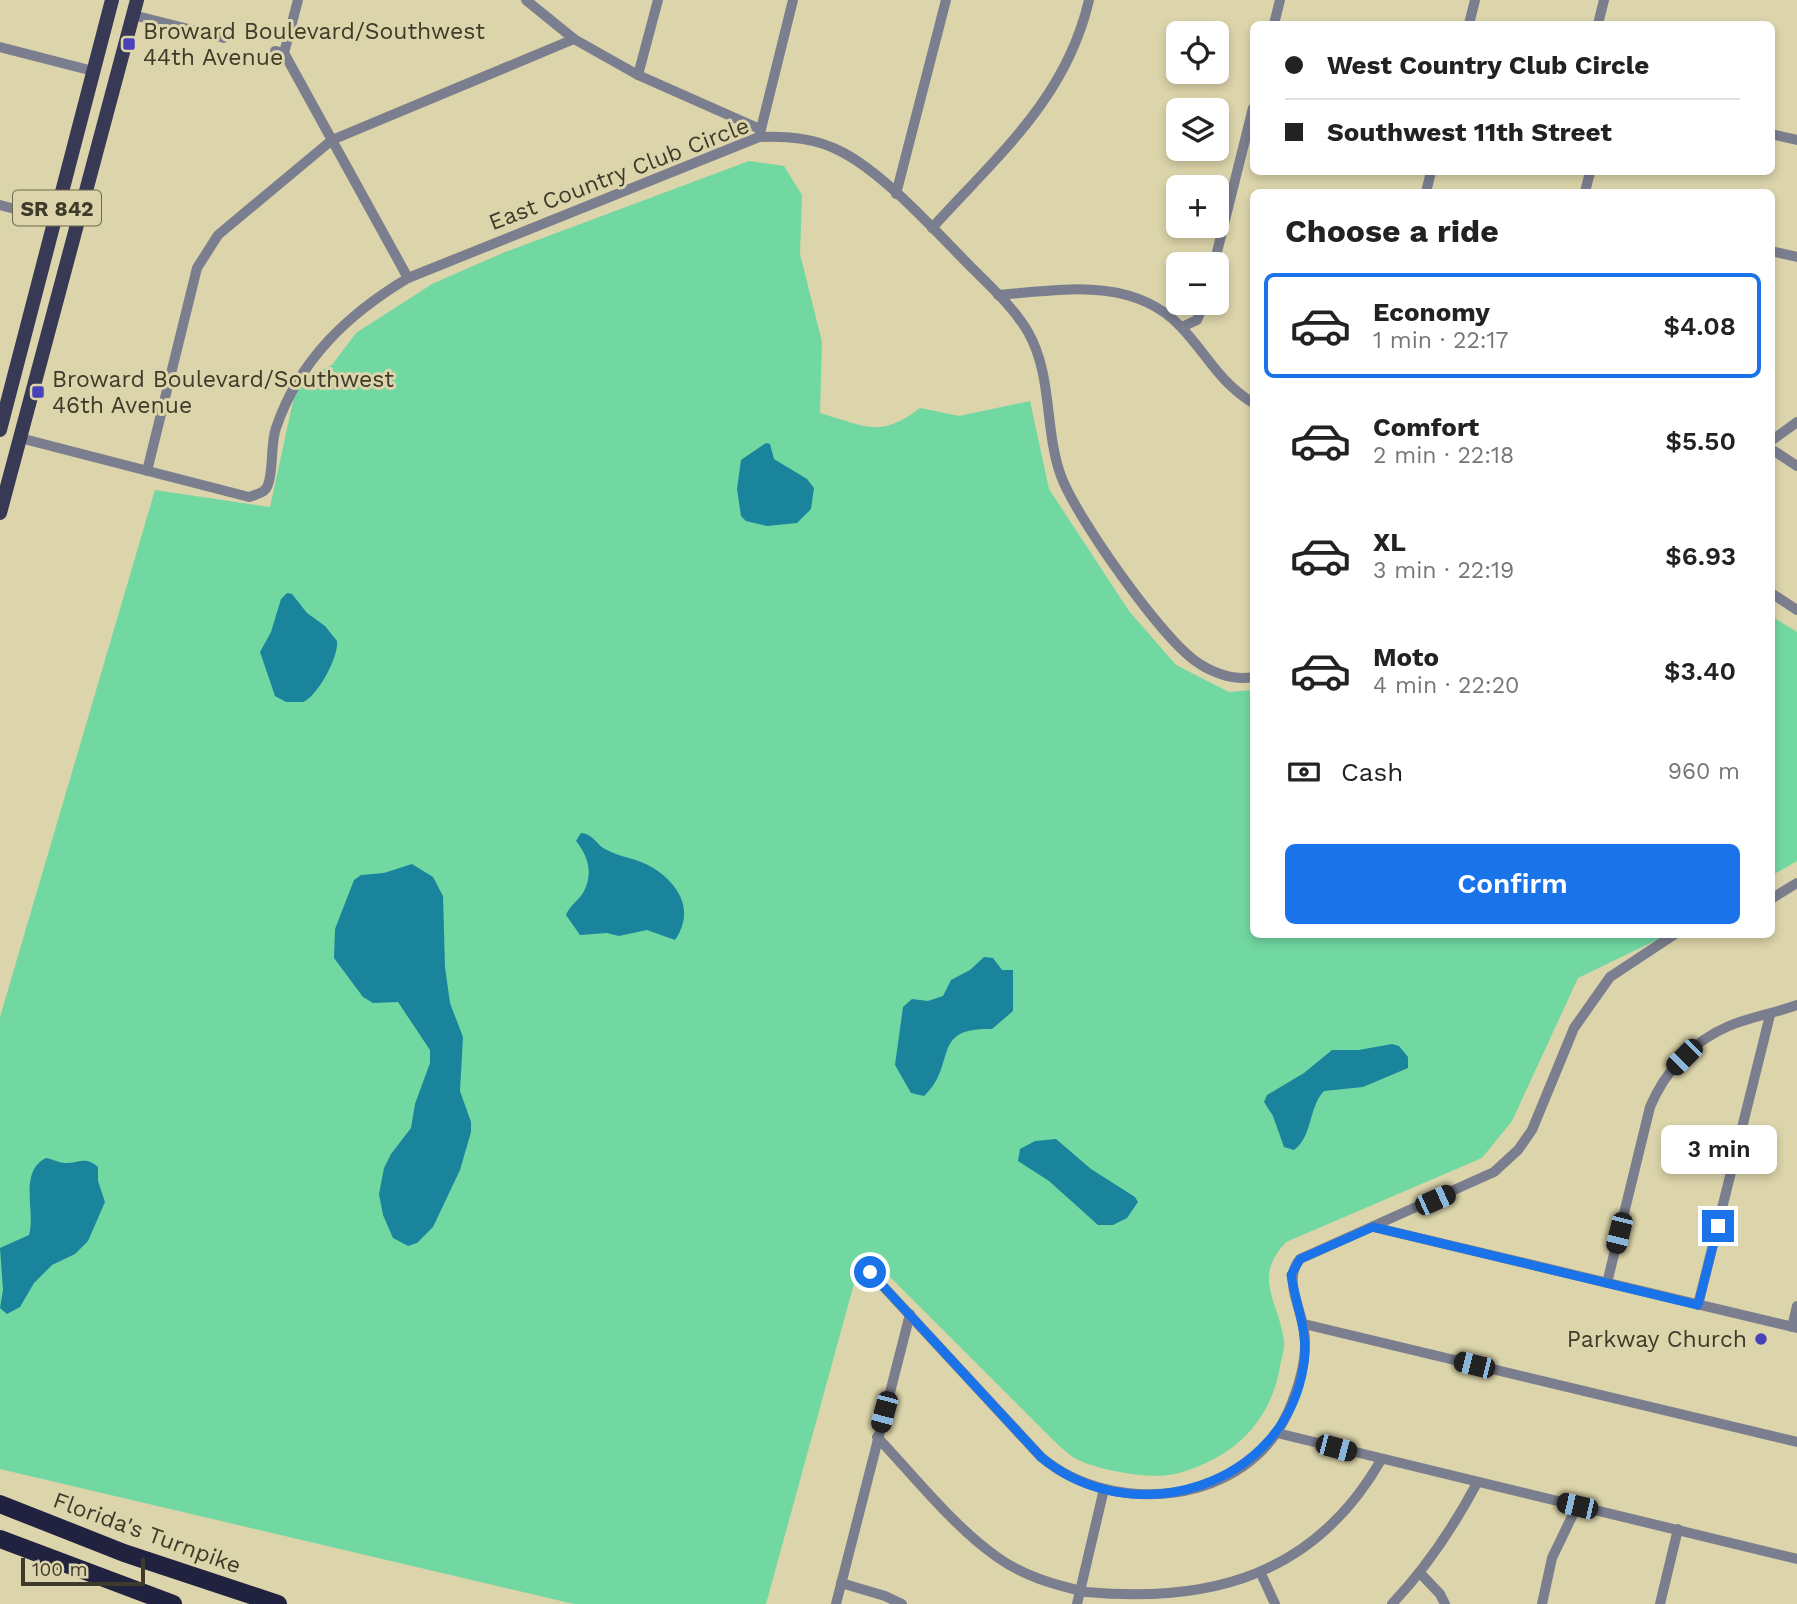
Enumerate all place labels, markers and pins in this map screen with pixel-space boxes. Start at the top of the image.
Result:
place label: Broward Boulevard/Southwest 44th Avenue [143,18,485,71]
marker: Broward Boulevard/Southwest 44th Avenue [121,36,137,52]
place label: Broward Boulevard/Southwest 46th Avenue [52,366,394,419]
marker: Broward Boulevard/Southwest 46th Avenue [30,384,46,400]
place label: Parkway Church [1567,1326,1747,1353]
marker: Parkway Church [1753,1331,1769,1347]

